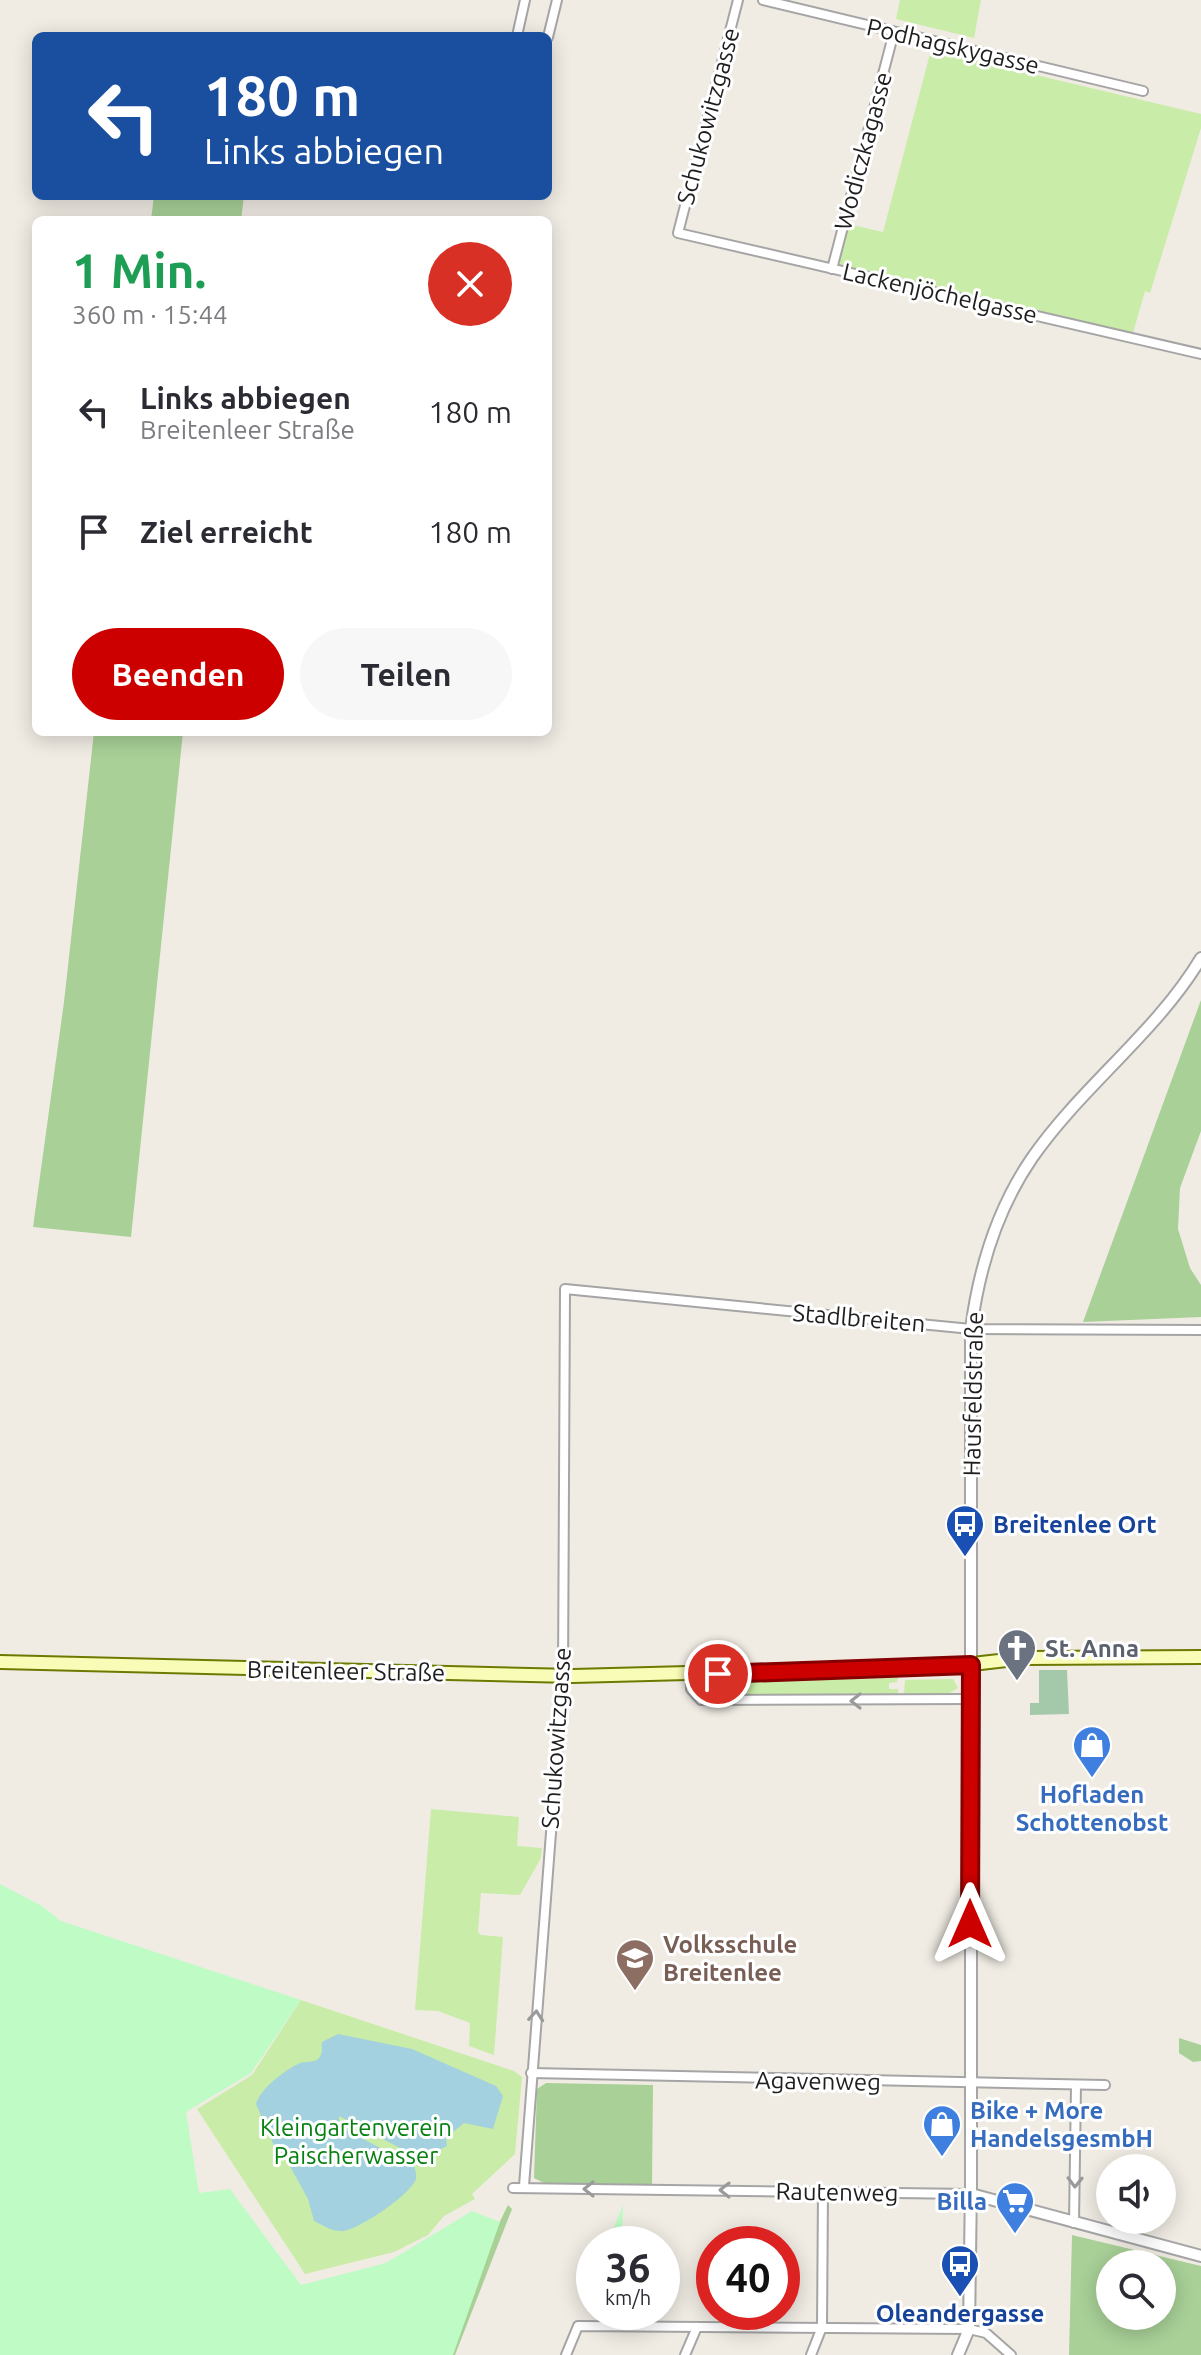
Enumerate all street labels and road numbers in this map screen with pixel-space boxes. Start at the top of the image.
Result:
street label: Podhagskygasse [864,13,1042,79]
street label: Schukowitzgasse [671,25,745,207]
street label: Wodiczkagasse [829,69,897,233]
street label: Lackenjöchelgasse [840,257,1040,329]
street label: Stadlbreiten [791,1299,927,1337]
street label: Hausfeldstraße [958,1311,988,1477]
street label: Schukowitzgasse [536,1646,576,1830]
street label: Breitenleer Straße [247,1656,445,1686]
street label: Agavenweg [755,2066,881,2096]
street label: Rautenweg [775,2177,899,2207]

